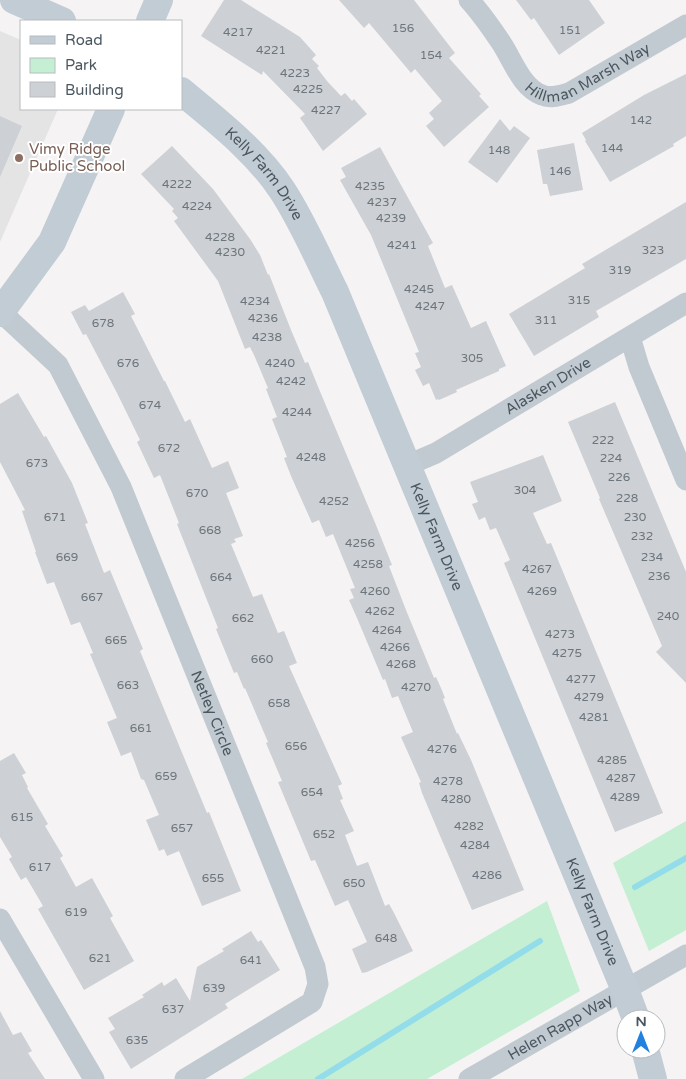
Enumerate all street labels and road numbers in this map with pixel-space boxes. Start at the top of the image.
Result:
street label: Hillman Marsh Way [521,39,653,106]
street label: Kelly Farm Drive [221,123,307,223]
street label: Alasken Drive [502,353,594,419]
street label: Kelly Farm Drive [406,480,467,593]
street label: Netley Circle [187,668,238,758]
street label: Kelly Farm Drive [562,855,623,968]
street label: Helen Rapp Way [505,990,616,1064]

